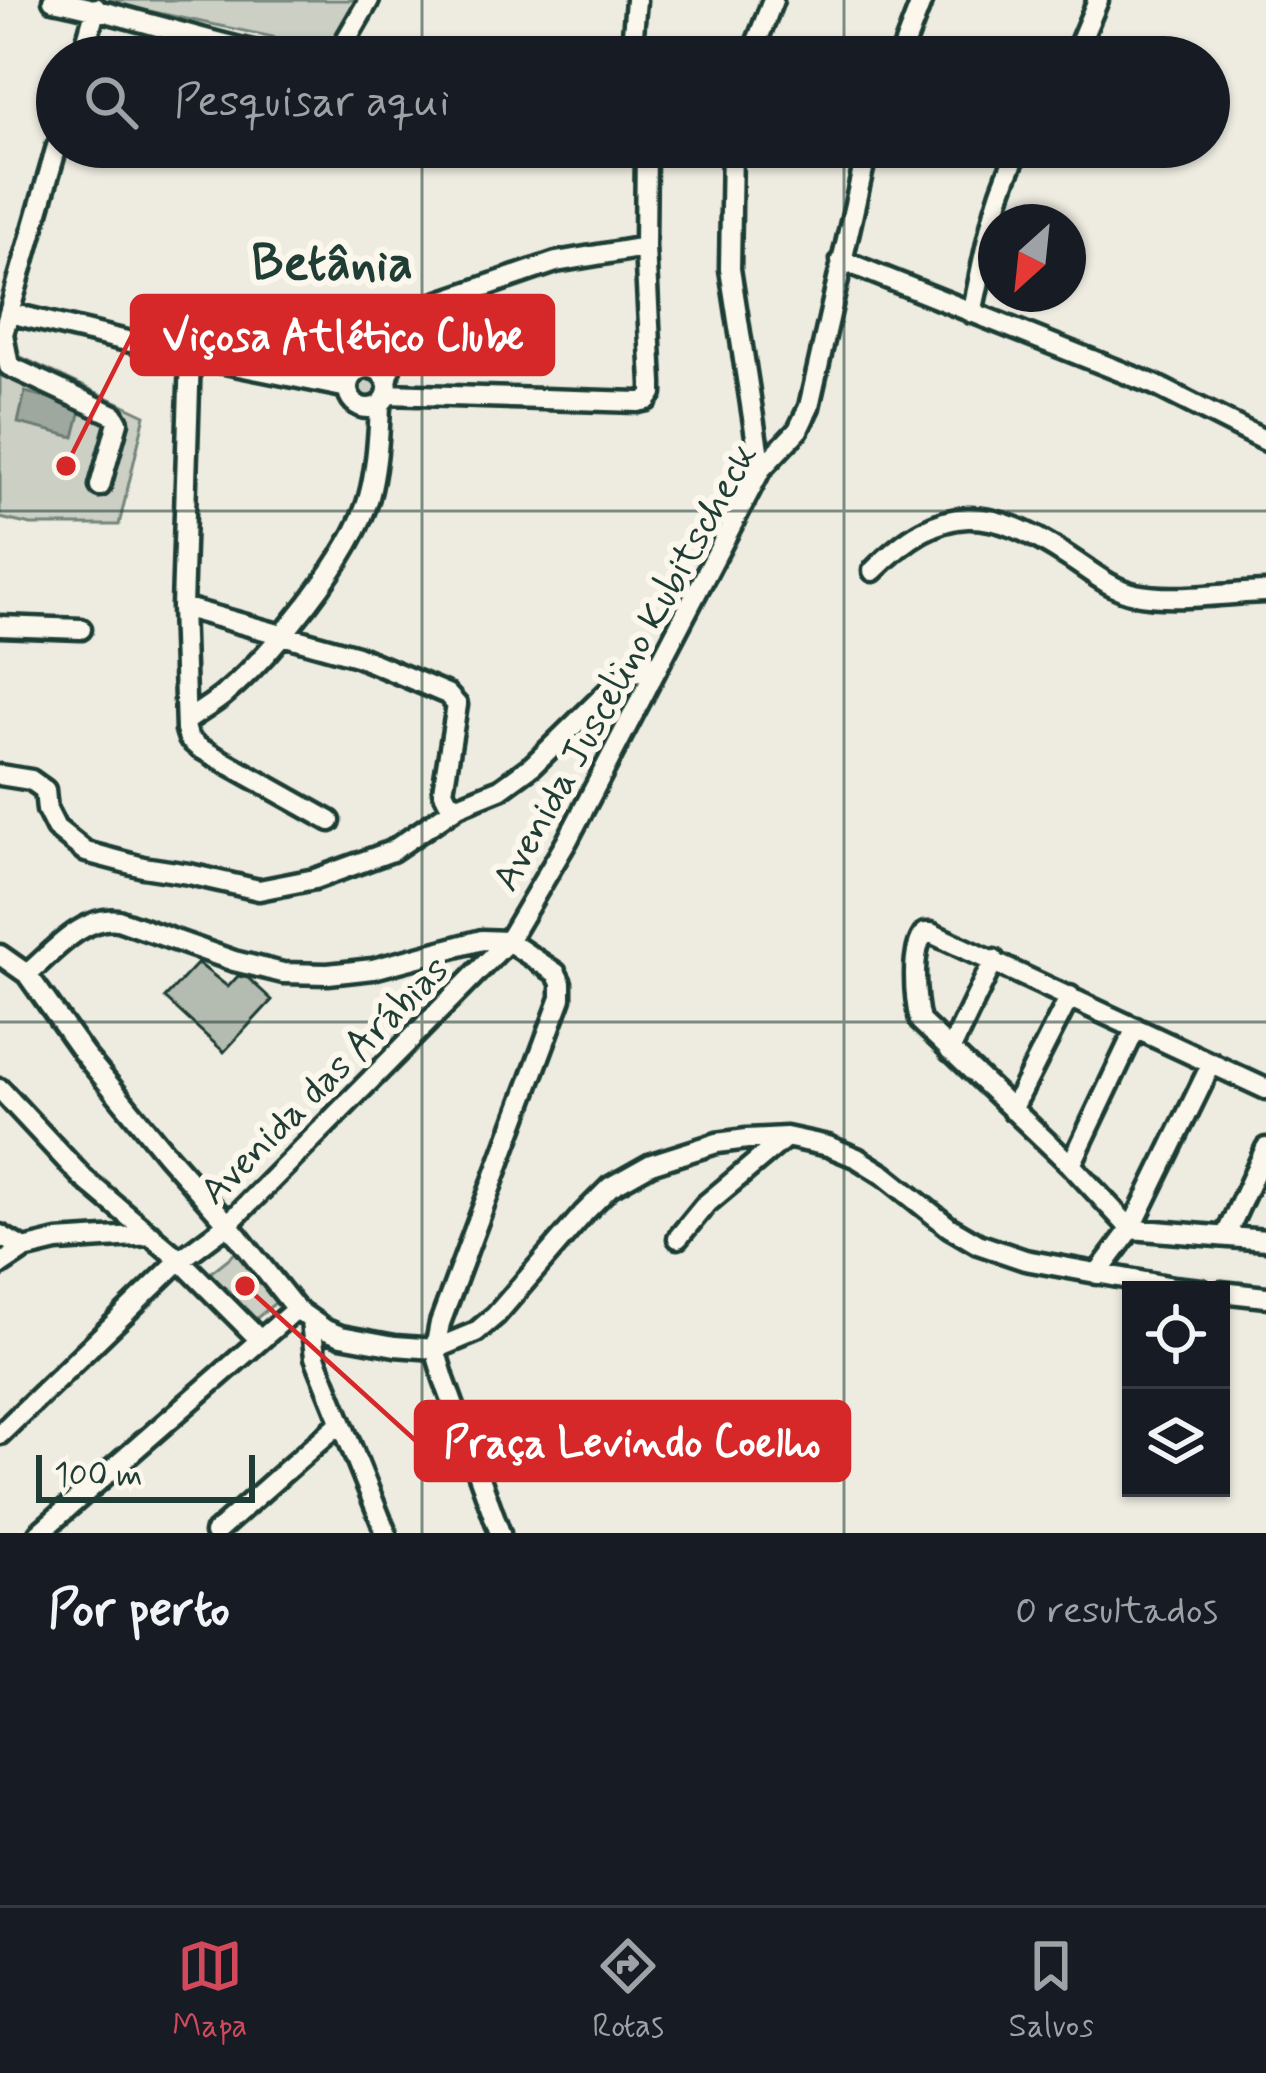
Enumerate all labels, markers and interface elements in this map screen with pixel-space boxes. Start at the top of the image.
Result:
search box [36,36,1230,168]
icon: search [78,69,144,135]
text: Pesquisar aqui [174,73,450,132]
north arrow [978,204,1086,312]
district label: Betânia [251,232,413,298]
callout: Viçosa Atlético Clube [132,296,553,374]
text: Viçosa Atlético Clube [162,311,524,366]
street label: Avenida Juscelino Kubitscheck [481,435,771,901]
street label: Avenida das Arábias [190,946,461,1217]
map controls [1122,1281,1230,1497]
button: locate [1122,1281,1230,1389]
button: layers [1122,1389,1230,1497]
callout: Praça Levindo Coelho [416,1402,849,1480]
text: Praça Levindo Coelho [443,1417,821,1472]
scale bar [36,1449,255,1502]
text: 100 m [54,1454,143,1498]
text: Por perto [48,1578,230,1644]
text: 0 resultados [1015,1586,1218,1637]
tab: Mapa [172,1933,248,2049]
tab: Rotas [592,1933,664,2049]
tab: Salvos [1009,1933,1094,2049]

